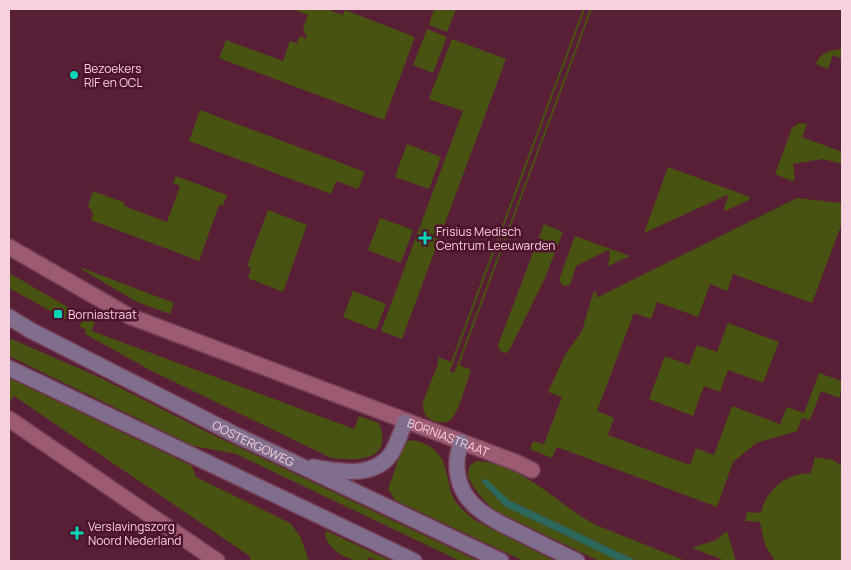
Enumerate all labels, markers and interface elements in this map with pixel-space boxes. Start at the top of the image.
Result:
place label: Bezoekers RIF en OCL [84,60,143,91]
marker: Bezoekers RIF en OCL [68,69,80,81]
place label: Frisius Medisch Centrum Leeuwarden [436,223,555,254]
marker: Frisius Medisch Centrum Leeuwarden [418,231,432,245]
place label: Borniastraat [68,306,137,323]
marker: Borniastraat [52,308,64,320]
street label: BORNIASTRAAT [405,414,493,460]
street label: OOSTERGOWEG [209,416,298,470]
place label: Verslavingszorg Noord Nederland [88,518,181,549]
marker: Verslavingszorg Noord Nederland [70,526,84,540]

